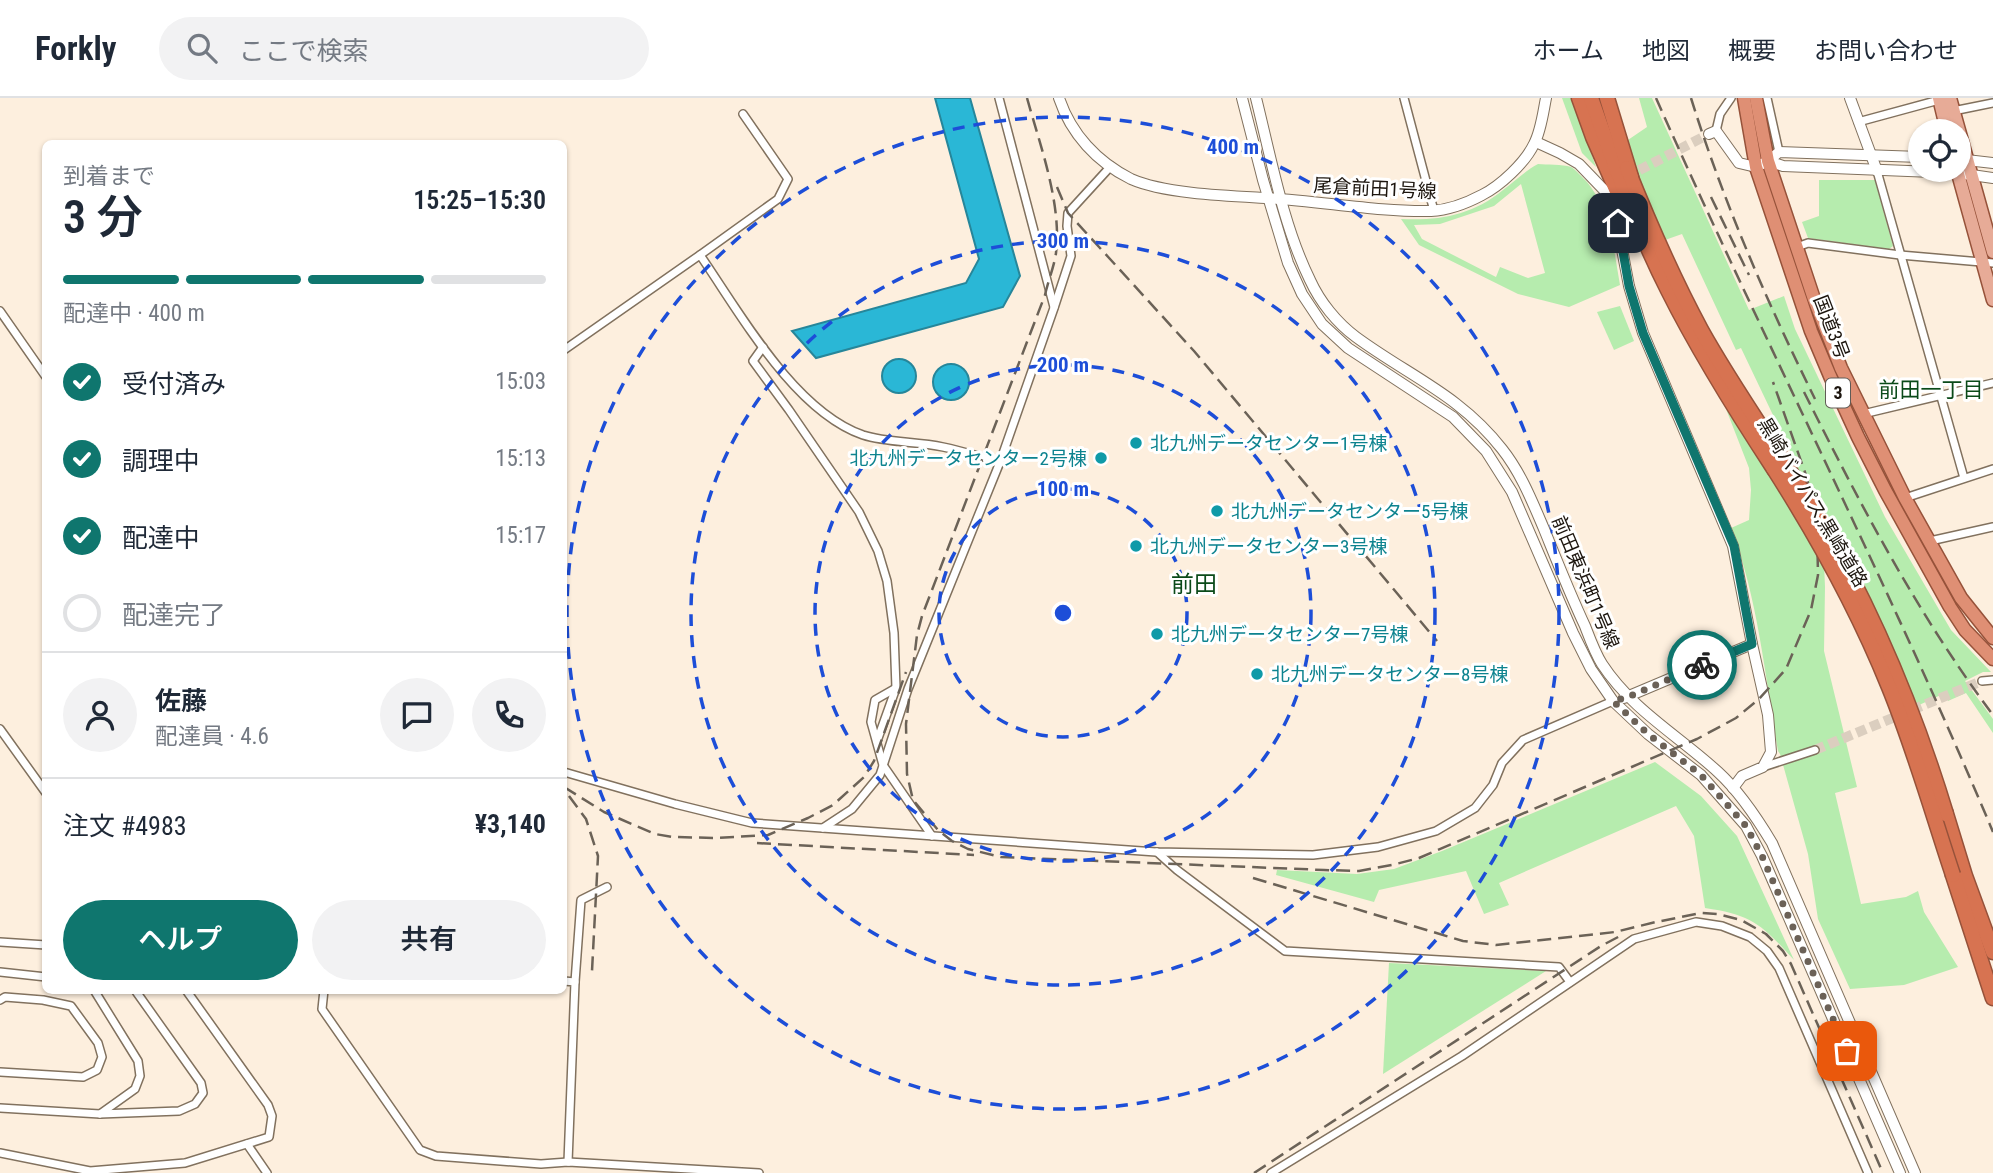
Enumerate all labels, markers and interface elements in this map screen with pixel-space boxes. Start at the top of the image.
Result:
search box [159,17,649,80]
text: Forkly [35,29,117,68]
icon: search [183,29,221,67]
text: ここで検索 [239,36,369,66]
text: ホーム [1533,37,1604,65]
text: 地図 [1642,37,1690,65]
text: 概要 [1728,37,1776,65]
text: お問い合わせ [1814,37,1958,65]
map controls [1908,119,1971,182]
button: locate [1908,119,1971,182]
text: 400 m [1207,135,1259,159]
text: 到着まで [63,163,155,190]
street label: 尾倉前田1号線 [1313,174,1437,203]
text: 15:25–15:30 [413,185,546,215]
text: 3 分 [63,190,143,244]
pin [1588,193,1648,253]
icon: home [1599,204,1637,242]
text: 300 m [1037,229,1089,253]
street label: 国道3号 [1809,292,1854,362]
text: 配達中 · 400 m [63,300,205,327]
text: 200 m [1037,353,1089,377]
icon: check [63,363,101,401]
text: 15:03 [495,368,546,395]
text: 受付済み [122,369,226,399]
district label: 前田一丁目 [1879,378,1984,402]
road number: 3 [1826,379,1850,408]
street label: 黒崎バイパス;黒崎道路 [1753,413,1872,591]
place label: 北九州データセンター1号棟 [1150,432,1387,455]
marker: 北九州データセンター1号棟 [1128,435,1144,451]
icon: check [63,440,101,478]
text: 15:13 [495,445,546,472]
text: 調理中 [122,446,200,476]
place label: 北九州データセンター2号棟 [850,447,1087,470]
marker: 北九州データセンター2号棟 [1093,450,1109,466]
text: 100 m [1037,477,1089,501]
place label: 北九州データセンター5号棟 [1231,500,1468,523]
marker: 北九州データセンター5号棟 [1209,503,1225,519]
street label: 前田東浜町1号線 [1547,512,1624,652]
icon: check [63,517,101,555]
text: 15:17 [495,522,546,549]
text: 配達中 [122,523,200,553]
place label: 北九州データセンター3号棟 [1150,535,1387,558]
marker: 北九州データセンター3号棟 [1128,538,1144,554]
district label: 前田 [1171,571,1217,598]
text: 配達完了 [122,600,226,630]
centre of rings [1051,601,1075,625]
place label: 北九州データセンター7号棟 [1171,623,1408,646]
marker: 北九州データセンター7号棟 [1149,626,1165,642]
courier [1667,630,1737,700]
icon: bike [1683,646,1721,684]
place label: 北九州データセンター8号棟 [1271,663,1508,686]
marker: 北九州データセンター8号棟 [1249,666,1265,682]
button: person [63,678,137,752]
button: chat [380,678,454,752]
button: phone [472,678,546,752]
text: 佐藤 [155,686,207,716]
text: 配達員 · 4.6 [155,723,269,750]
text: ¥3,140 [475,809,546,839]
text: 注文 #4983 [63,811,187,841]
button: ヘルプ [63,900,298,980]
button: 共有 [312,900,546,980]
pin [1817,1021,1877,1081]
icon: bag [1828,1032,1866,1070]

